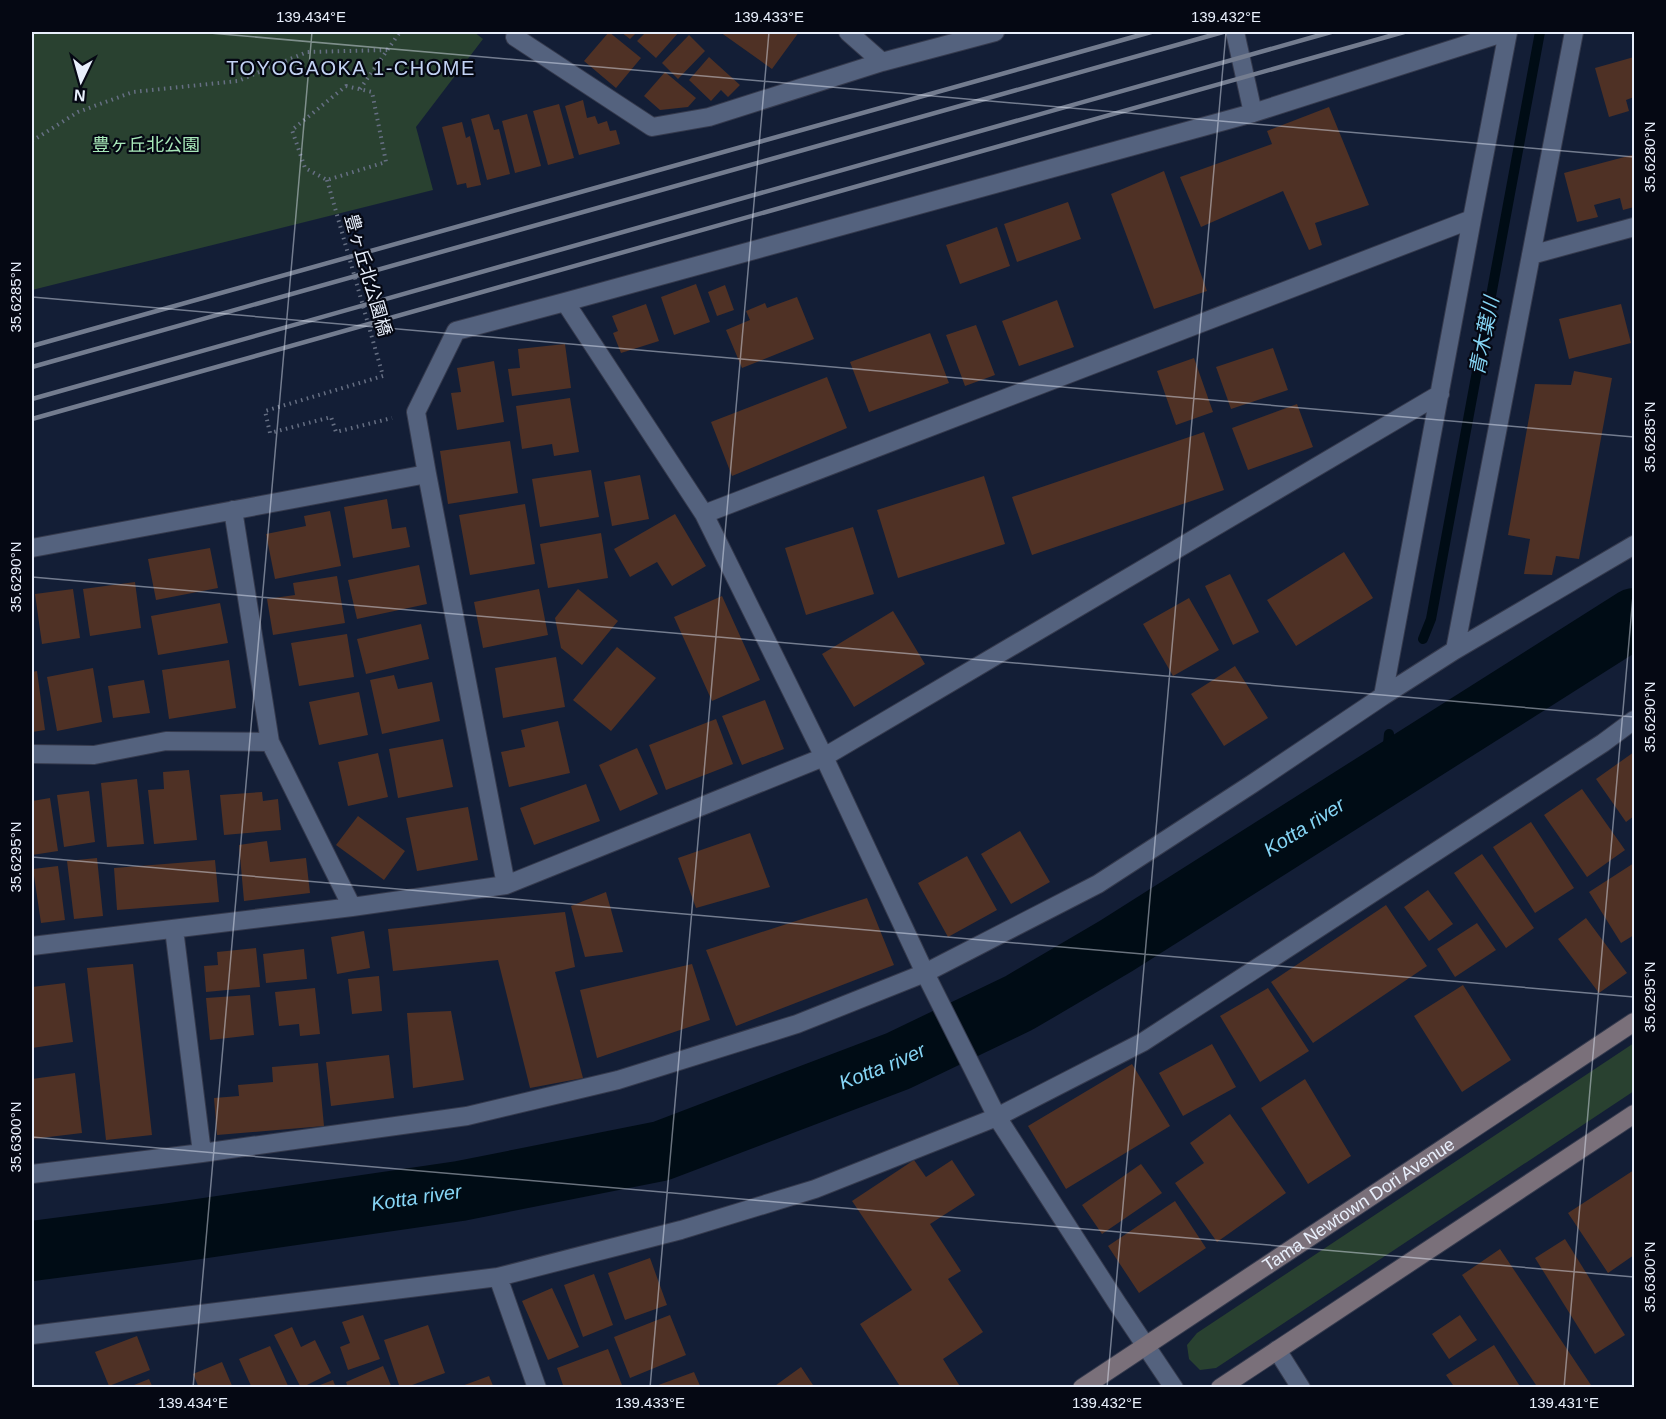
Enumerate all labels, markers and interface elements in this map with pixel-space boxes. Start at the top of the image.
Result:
text: 139.434°E [276,8,346,25]
text: 139.433°E [734,8,804,25]
text: 139.432°E [1191,8,1261,25]
north arrow [51,51,111,111]
district label: TOYOGAOKA 1-CHOME [226,57,476,79]
text: N [73,86,86,104]
text: 35.6280°N [1641,121,1658,193]
park label: 豊ヶ丘北公園 [92,135,200,155]
street label: 豊ヶ丘北公園橋 [341,212,395,338]
text: 35.6285°N [7,261,24,333]
water label: 青木葉川 [1466,293,1503,377]
text: 35.6285°N [1641,401,1658,473]
text: 35.6290°N [7,541,24,613]
text: 35.6290°N [1641,681,1658,753]
water label: Kotta river [1260,792,1350,861]
text: 35.6295°N [7,821,24,893]
text: 35.6295°N [1641,961,1658,1033]
water label: Kotta river [836,1038,930,1093]
text: 35.6300°N [7,1101,24,1173]
street label: Tama Newtown Dori Avenue [1259,1134,1458,1275]
water label: Kotta river [370,1180,464,1215]
text: 35.6300°N [1641,1241,1658,1313]
text: 139.434°E [158,1394,228,1411]
text: 139.433°E [615,1394,685,1411]
text: 139.432°E [1072,1394,1142,1411]
text: 139.431°E [1529,1394,1599,1411]

